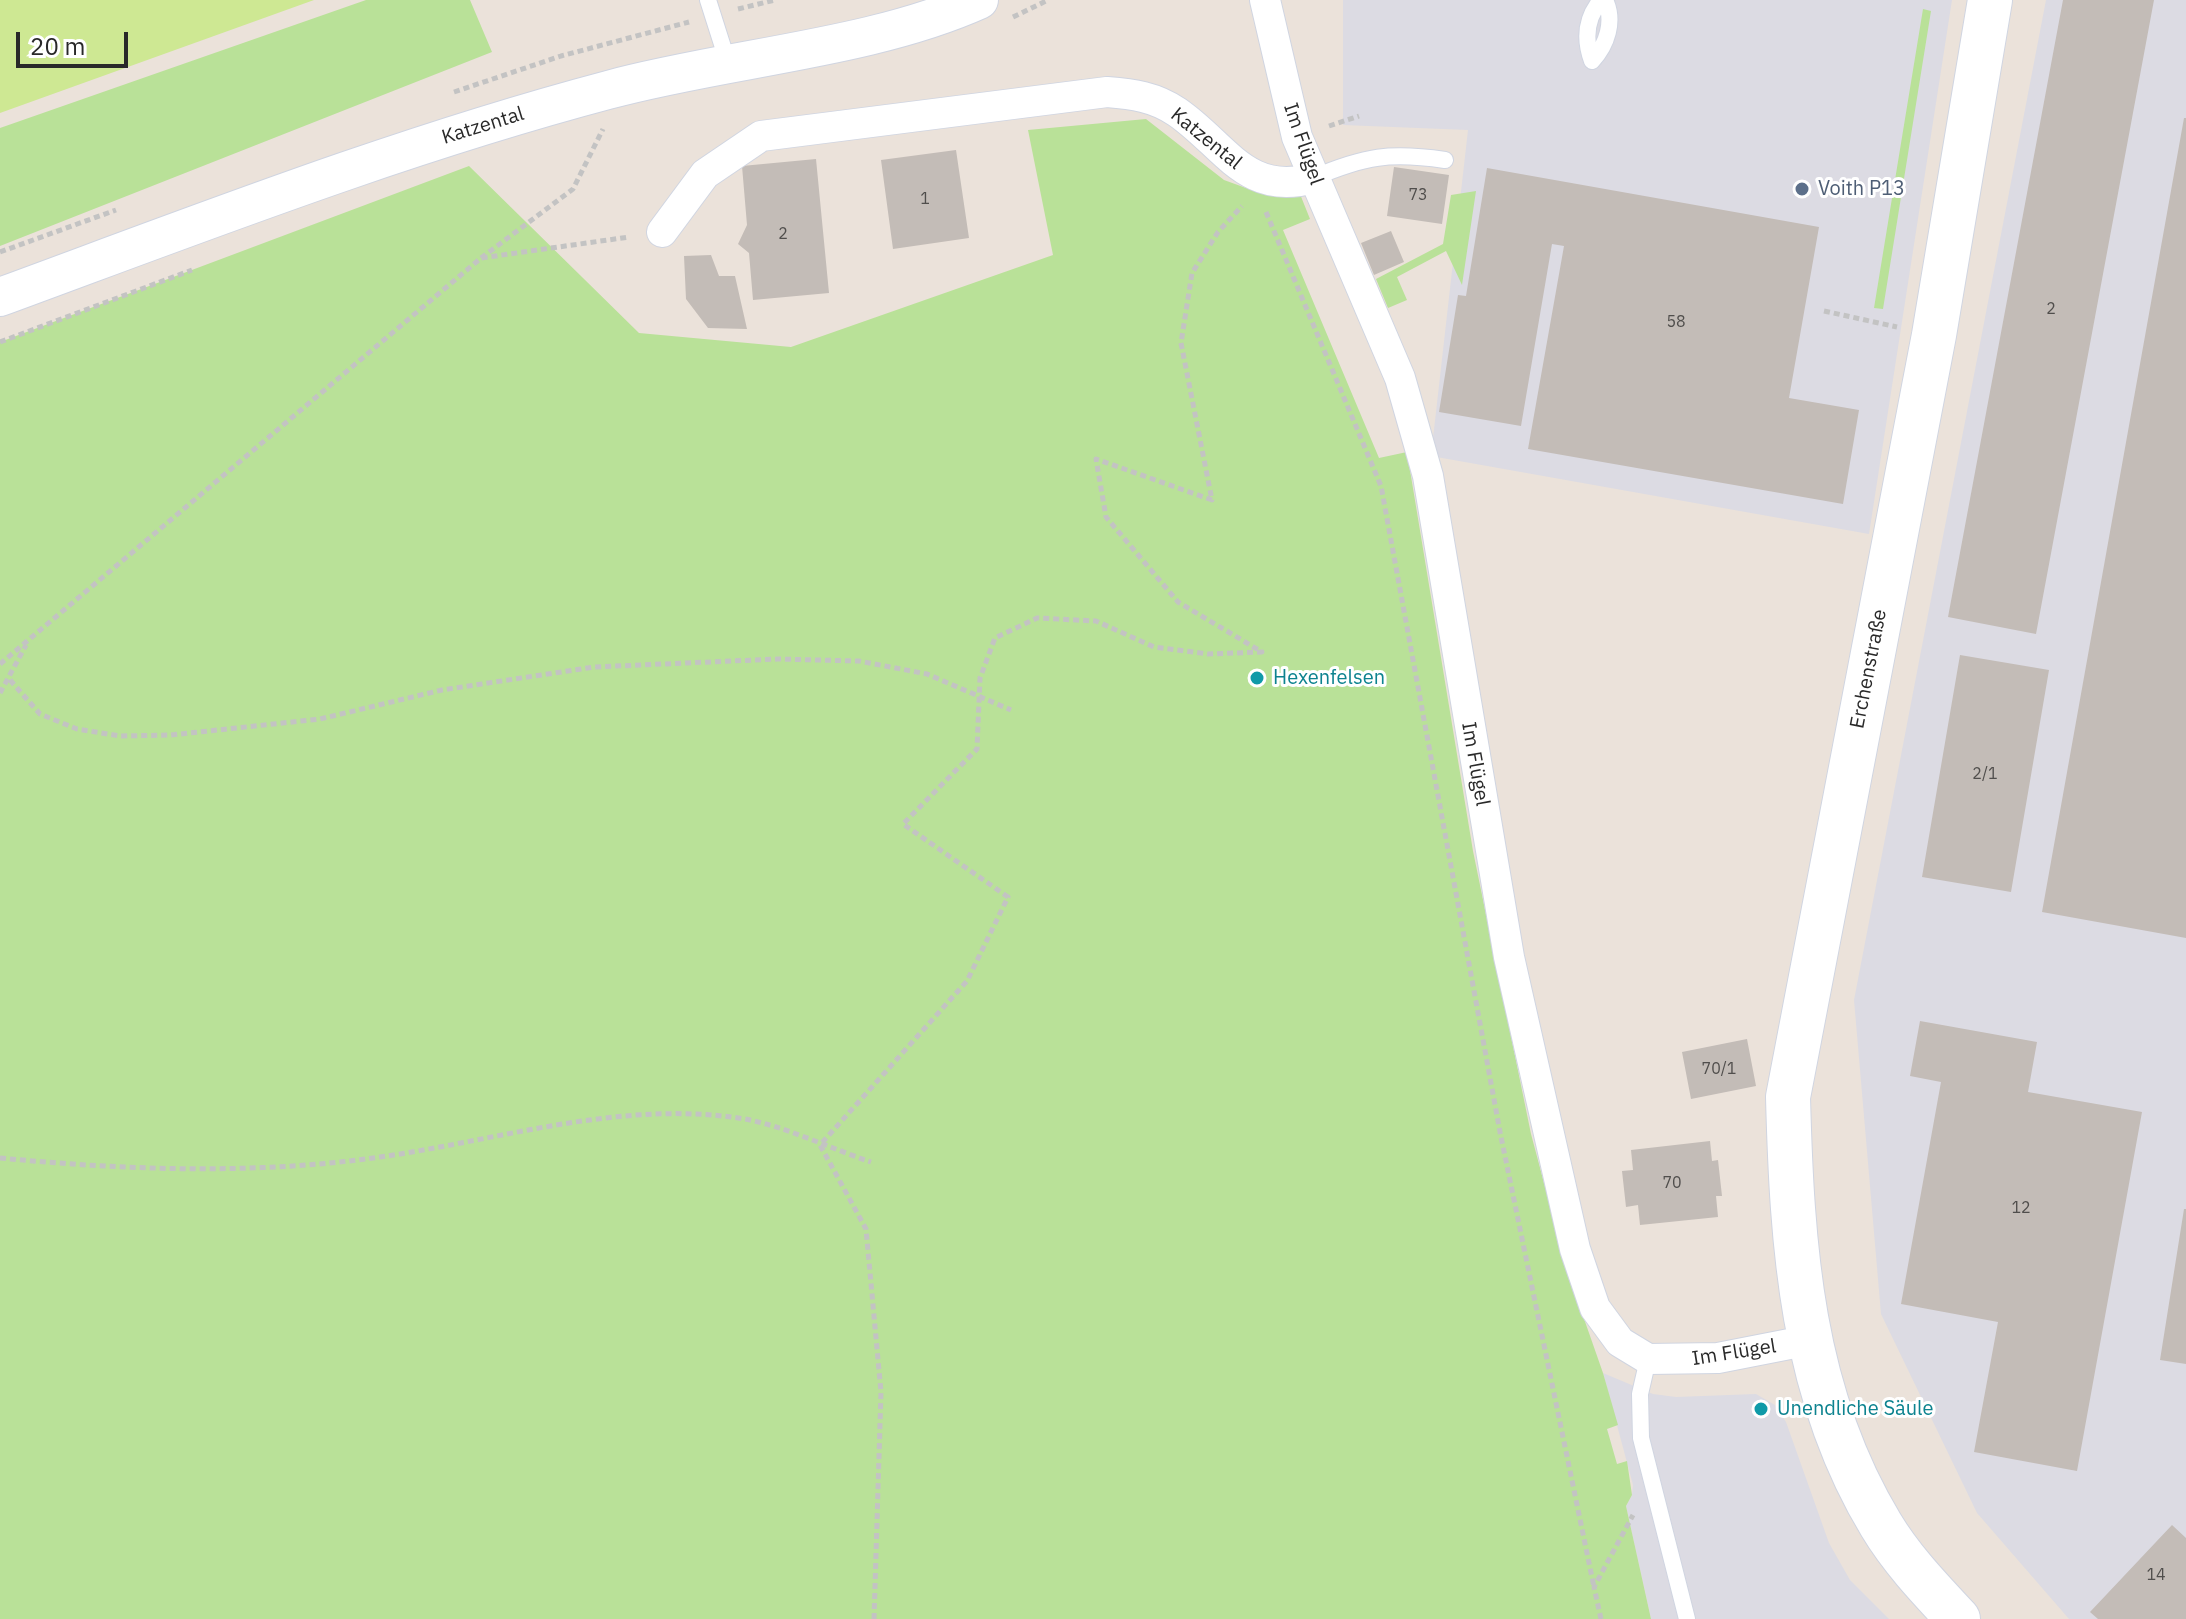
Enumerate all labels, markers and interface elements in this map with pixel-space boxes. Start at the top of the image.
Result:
scale bar [20,16,132,66]
text: 20 m [30,30,85,62]
street label: Im Flügel [1278,100,1328,188]
street label: Katzental [439,102,527,150]
street label: Katzental [1166,103,1246,175]
place label: Voith P13 [1818,177,1905,201]
marker: Voith P13 [1793,180,1811,198]
house number: 73 [1408,185,1428,205]
house number: 1 [920,189,930,209]
house number: 2 [778,224,788,244]
house number: 2 [2046,299,2056,319]
house number: 58 [1666,312,1686,332]
street label: Erchenstraße [1846,607,1892,731]
place label: Hexenfelsen [1273,666,1385,690]
marker: Hexenfelsen [1248,669,1266,687]
street label: Im Flügel [1456,720,1494,808]
house number: 2/1 [1972,764,1998,784]
house number: 70/1 [1702,1059,1736,1079]
house number: 70 [1662,1173,1682,1193]
house number: 12 [2011,1198,2031,1218]
street label: Im Flügel [1690,1334,1778,1372]
place label: Unendliche Säule [1777,1397,1933,1421]
marker: Unendliche Säule [1752,1400,1770,1418]
house number: 14 [2146,1565,2166,1585]

